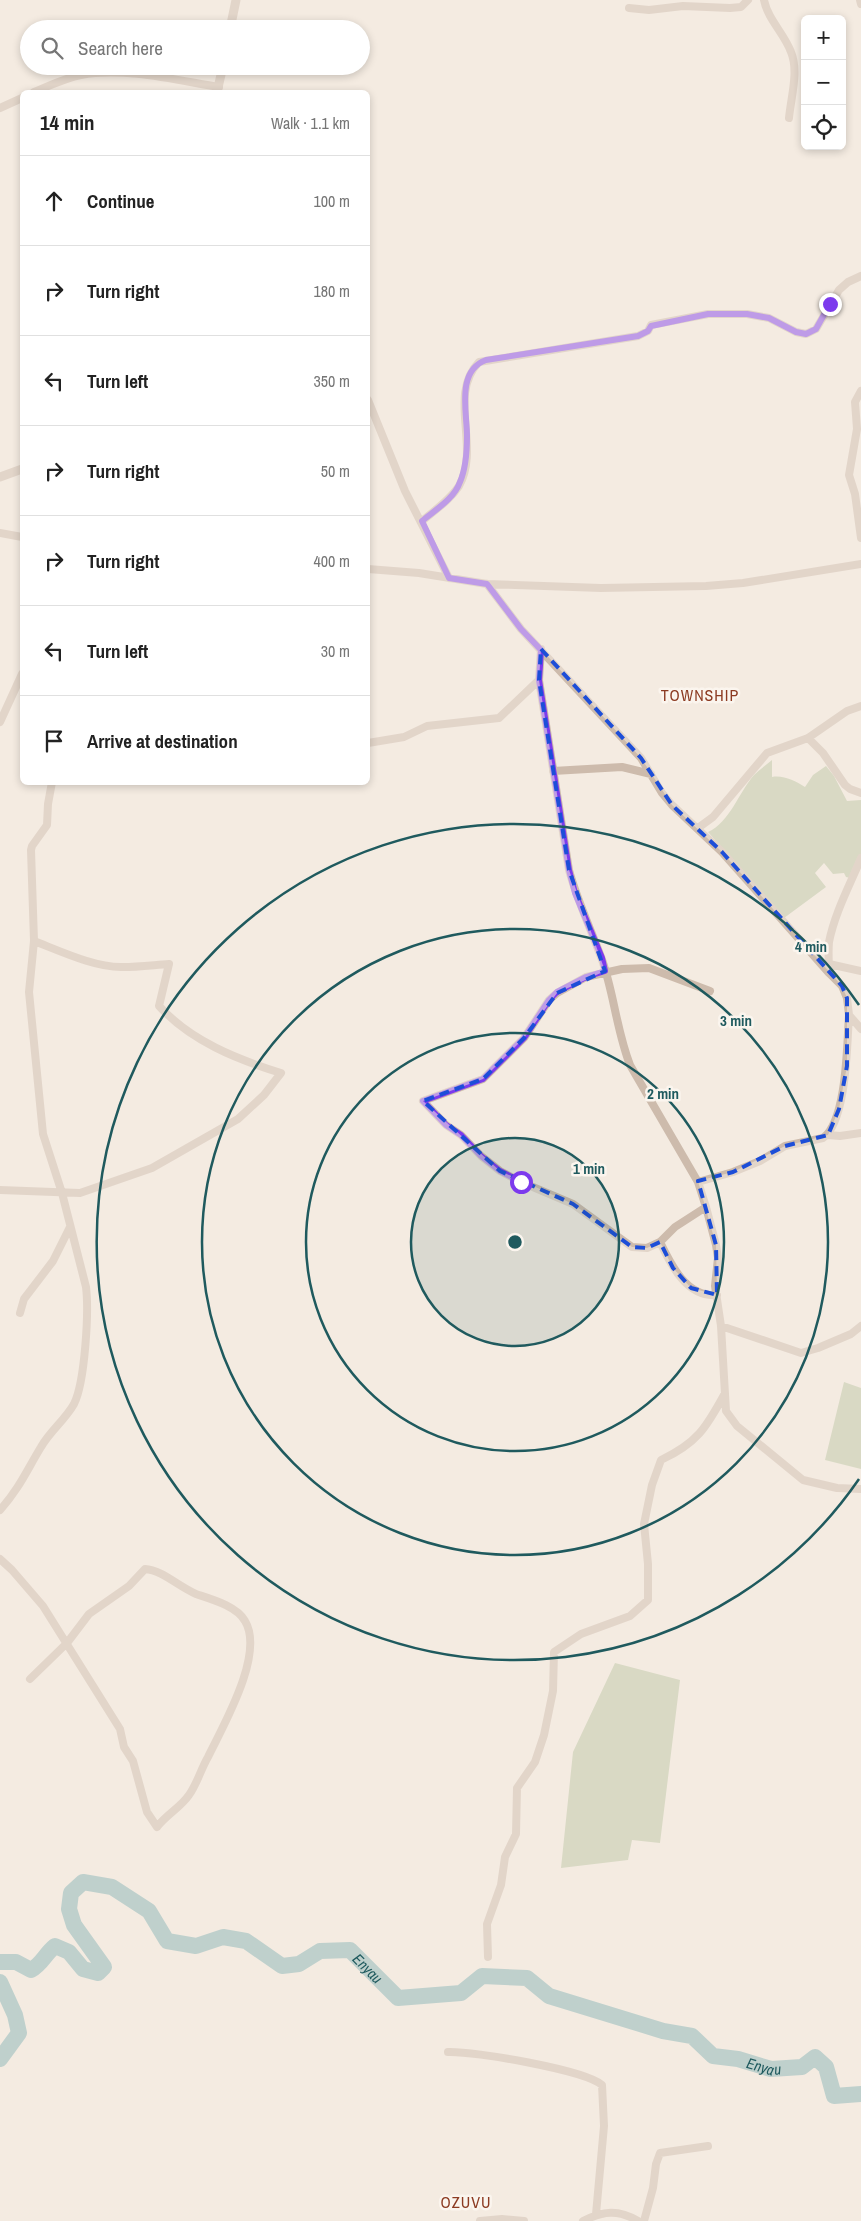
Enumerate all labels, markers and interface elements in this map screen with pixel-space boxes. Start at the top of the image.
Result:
map controls [801,15,846,150]
button: + [801,15,846,60]
search box [20,20,370,75]
icon: search [38,34,66,62]
text: Search here [78,35,163,61]
button: − [801,60,846,105]
button: locate [801,105,846,150]
text: 14 min [40,108,95,137]
text: Walk · 1.1 km [271,112,350,134]
icon: ahead [40,187,68,215]
text: Continue [87,188,155,214]
text: 100 m [314,190,350,212]
icon: right [40,277,68,305]
text: Turn right [87,278,159,304]
text: 180 m [314,280,350,302]
route end [819,293,842,316]
icon: left [40,367,68,395]
text: Turn left [87,368,148,394]
text: 350 m [314,370,350,392]
icon: right [40,457,68,485]
text: Turn right [87,458,159,484]
text: 50 m [321,460,350,482]
icon: right [40,547,68,575]
text: Turn right [87,548,159,574]
text: 400 m [314,550,350,572]
icon: left [40,637,68,665]
text: Turn left [87,638,148,664]
text: 30 m [321,640,350,662]
district label: TOWNSHIP [661,684,739,706]
icon: arrive [40,727,68,755]
text: Arrive at destination [87,728,238,754]
text: 4 min [795,936,827,957]
text: 3 min [720,1010,752,1031]
text: 2 min [647,1083,679,1104]
text: 1 min [573,1158,605,1179]
route start [510,1171,533,1194]
centre of rings [506,1233,524,1251]
water label: Enyau [348,1948,388,1988]
water label: Enyau [744,2052,782,2080]
district label: OZUVU [441,2191,491,2213]

